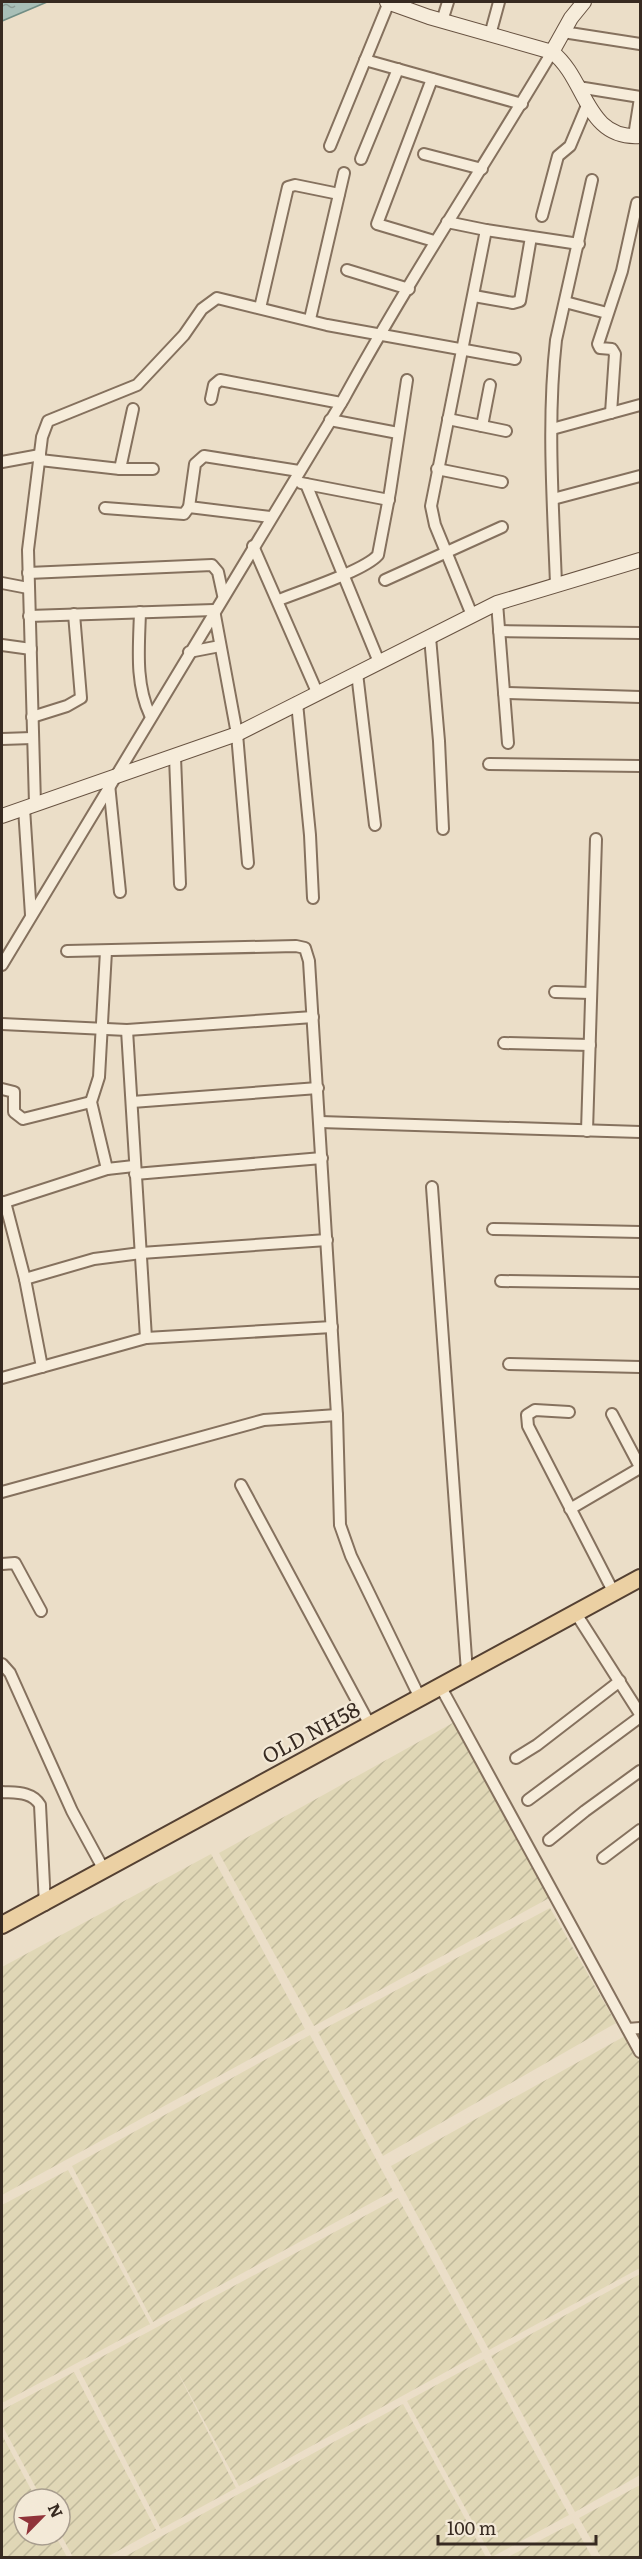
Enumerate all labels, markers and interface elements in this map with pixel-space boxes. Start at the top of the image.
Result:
street label: OLD NH58 [255,1692,365,1770]
north arrow [12,2487,72,2547]
text: N [43,2499,70,2521]
scale bar [438,2508,596,2546]
text: 100 m [447,2514,496,2541]

